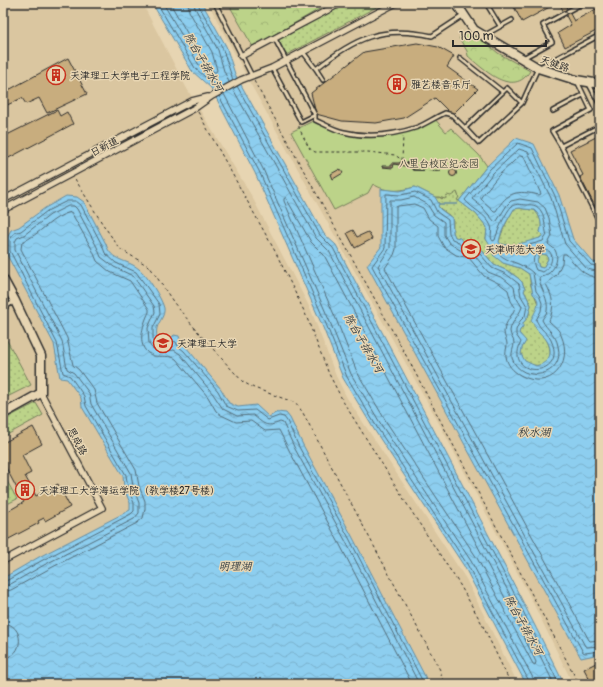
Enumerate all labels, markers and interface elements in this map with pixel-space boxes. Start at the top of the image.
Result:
scale bar [453,22,546,48]
text: 100 m [459,29,494,44]
water label: 陈台子排水河 [181,30,227,96]
street label: 天健路 [539,53,571,75]
building icon: 天津理工大学电子工程学院 [45,64,67,86]
place label: 天津理工大学电子工程学院 [70,70,190,82]
building icon: 雅艺楼音乐厅 [386,73,408,95]
place label: 雅艺楼音乐厅 [411,79,471,91]
street label: 日新道 [88,135,121,159]
park label: 八里台校区纪念园 [399,158,479,170]
school or university icon: 天津师范大学 [460,238,482,260]
place label: 天津师范大学 [485,244,545,256]
water label: 陈台子排水河 [341,311,387,377]
school or university icon: 天津理工大学 [152,332,174,354]
place label: 天津理工大学 [177,338,237,350]
street label: 思成路 [65,425,89,458]
water label: 秋水湖 [518,426,551,439]
building icon: 天津理工大学海运学院（教学楼27号楼） [14,479,36,501]
place label: 天津理工大学海运学院（教学楼27号楼） [39,485,220,497]
water label: 明理湖 [219,560,252,573]
water label: 陈台子排水河 [502,593,546,659]

